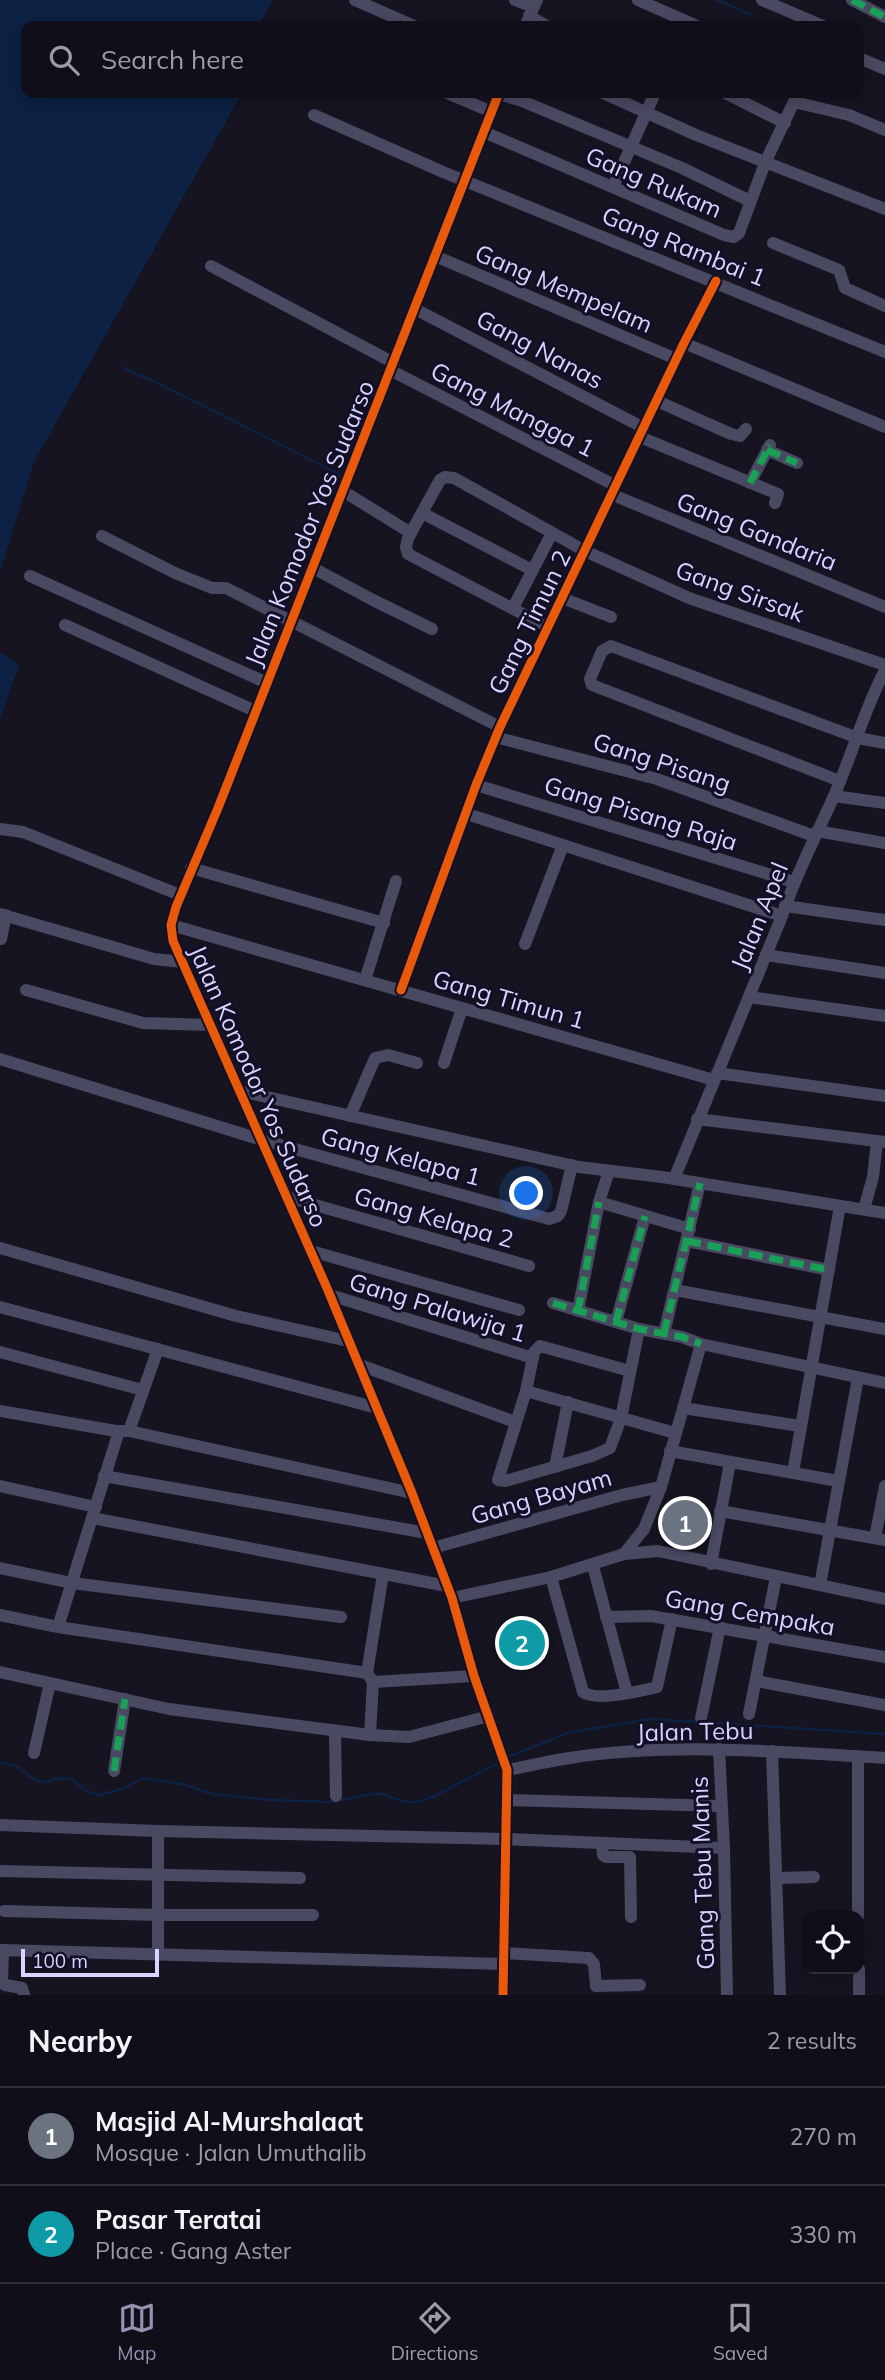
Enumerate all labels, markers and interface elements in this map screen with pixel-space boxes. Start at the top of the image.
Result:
search box [21,21,864,98]
icon: search [45,41,83,79]
text: Search here [101,43,244,76]
street label: Gang Rukam [581,140,727,224]
street label: Gang Rambai 1 [598,200,770,292]
street label: Gang Mempelam [471,237,657,339]
street label: Gang Nanas [471,303,609,395]
street label: Gang Mangga 1 [426,355,600,463]
street label: Jalan Komodor Yos Sudarso [238,376,380,670]
street label: Gang Gandaria [672,485,842,577]
street label: Gang Timun 2 [481,545,577,699]
street label: Gang Sirsak [672,554,809,628]
street label: Gang Pisang [589,726,735,798]
street label: Gang Pisang Raja [541,769,741,857]
street label: Jalan Apel [724,858,794,974]
street label: Jalan Komodor Yos Sudarso [183,940,335,1232]
street label: Gang Timun 1 [430,963,588,1035]
street label: Gang Kelapa 1 [318,1120,484,1192]
your location [509,1176,543,1210]
street label: Gang Kelapa 2 [351,1180,517,1254]
street label: Gang Palawija 1 [346,1266,530,1348]
street label: Gang Bayam [467,1462,615,1530]
pin: 1 [662,1497,708,1549]
street label: Gang Cempaka [663,1582,837,1642]
pin: 2 [499,1617,545,1669]
street label: Jalan Tebu [636,1715,754,1747]
street label: Gang Tebu Manis [684,1776,720,1970]
map controls [801,1911,864,1974]
button: locate [801,1911,864,1974]
scale bar [21,1946,159,1978]
text: 100 m [32,1949,88,1973]
text: Nearby [28,2022,132,2060]
text: 2 results [767,2026,857,2055]
text: Masjid Al-Murshalaat [95,2105,363,2138]
text: 1 [44,2122,58,2151]
text: 270 m [789,2122,857,2151]
text: Mosque · Jalan Umuthalib [95,2138,367,2167]
text: Pasar Teratai [95,2203,262,2236]
text: 2 [44,2220,58,2249]
text: 330 m [789,2220,857,2249]
text: Place · Gang Aster [95,2236,291,2265]
tab: Map [117,2299,156,2365]
tab: Directions [391,2299,479,2365]
tab: Saved [713,2299,768,2365]

